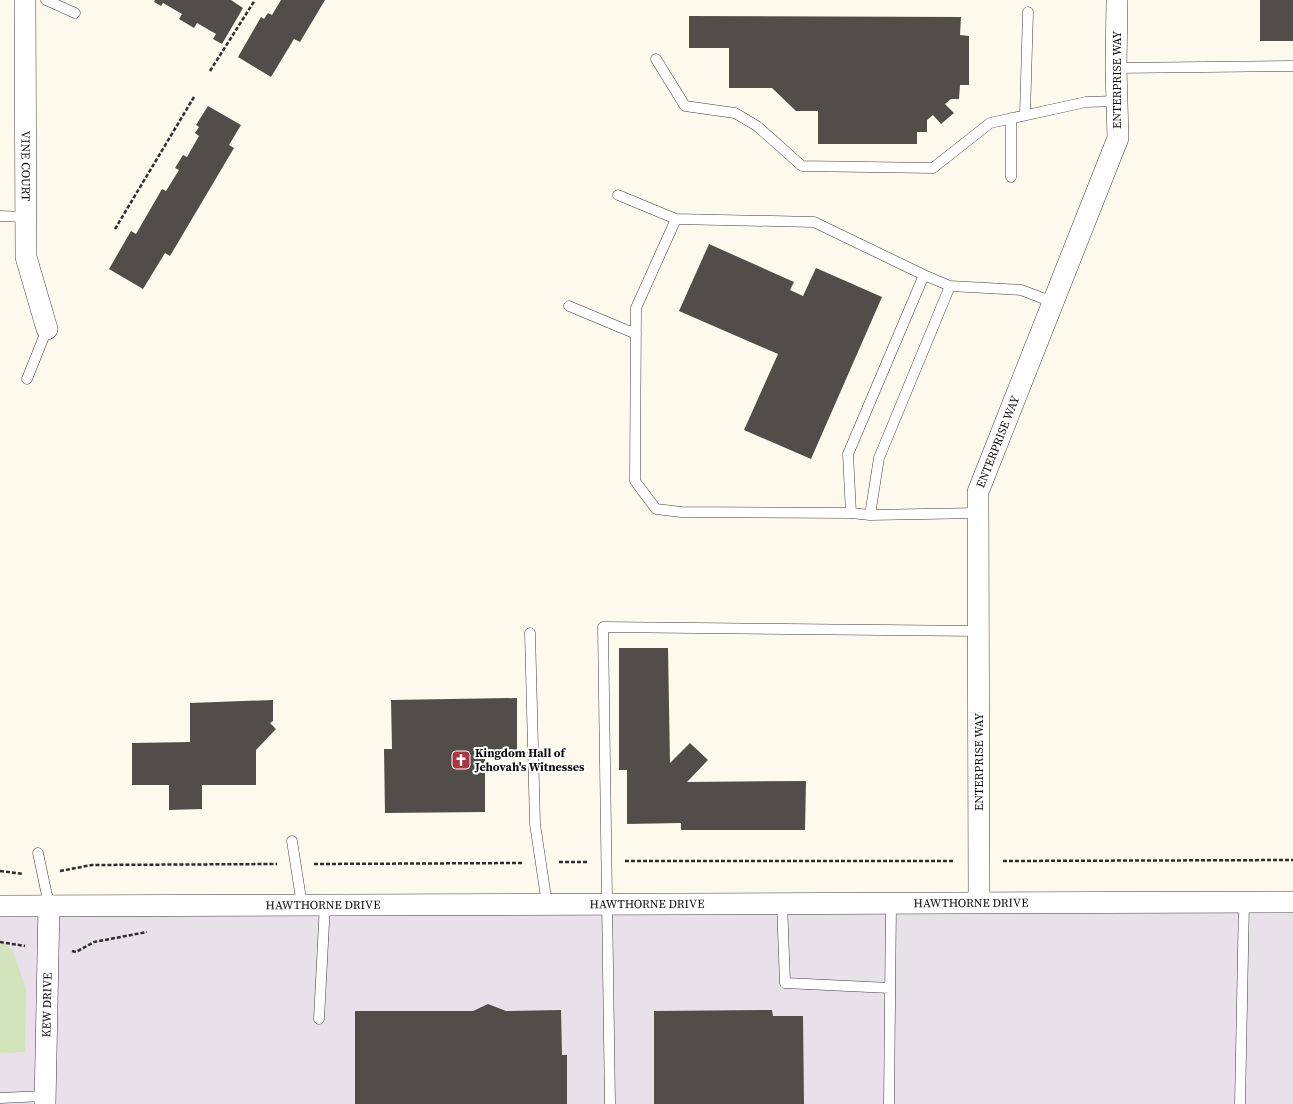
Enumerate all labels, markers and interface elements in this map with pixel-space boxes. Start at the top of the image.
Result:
street label: ENTERPRISE WAY [1109,31,1125,129]
street label: VINE COURT [18,131,34,202]
street label: ENTERPRISE WAY [972,393,1023,490]
street label: ENTERPRISE WAY [971,713,987,811]
place label: Kingdom Hall of Jehovah's Witnesses [474,745,585,775]
church icon: Kingdom Hall of Jehovah's Witnesses [450,749,472,771]
street label: HAWTHORNE DRIVE [914,895,1028,911]
street label: HAWTHORNE DRIVE [590,896,704,912]
street label: HAWTHORNE DRIVE [266,897,380,913]
street label: KEW DRIVE [38,972,56,1038]

